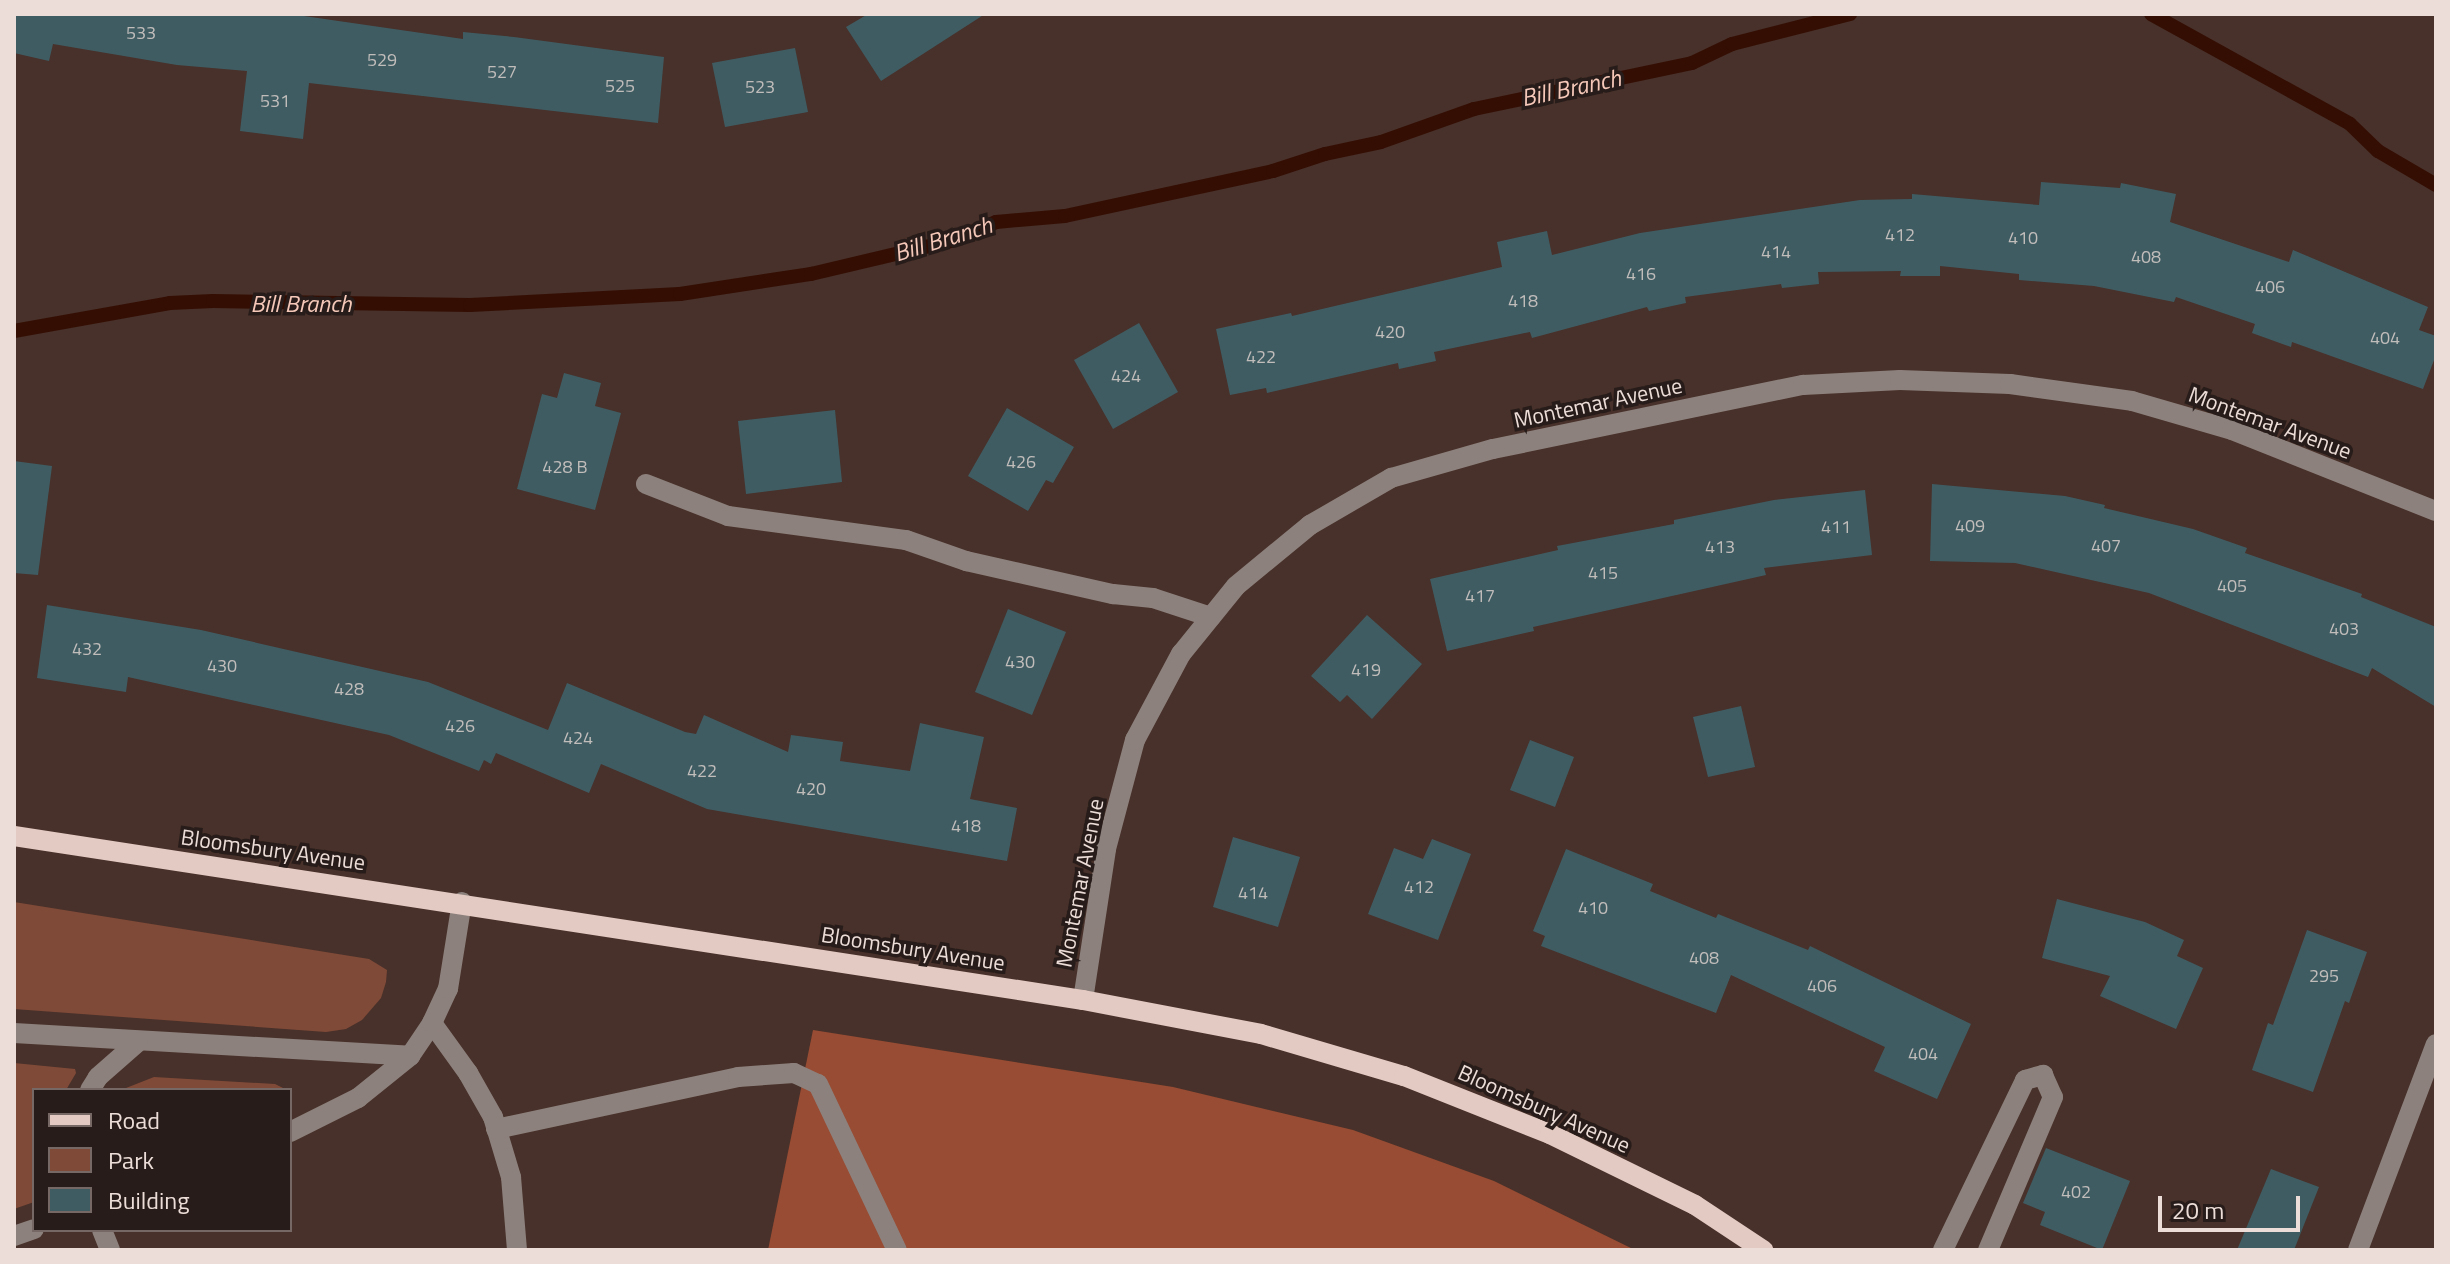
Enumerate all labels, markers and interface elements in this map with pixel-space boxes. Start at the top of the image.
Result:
house number: 533 [126,22,156,44]
house number: 529 [367,49,397,71]
house number: 527 [487,61,517,83]
water label: Bill Branch [1519,63,1623,113]
house number: 525 [605,75,635,97]
house number: 523 [745,76,775,98]
house number: 531 [260,90,290,112]
water label: Bill Branch [890,210,996,268]
house number: 412 [1885,224,1915,246]
house number: 410 [2008,227,2038,249]
house number: 414 [1761,241,1791,263]
house number: 408 [2131,246,2161,268]
house number: 416 [1626,263,1656,285]
house number: 406 [2255,276,2285,298]
water label: Bill Branch [250,290,352,318]
house number: 418 [1508,290,1538,312]
house number: 420 [1375,321,1405,343]
house number: 404 [2370,327,2400,349]
house number: 422 [1246,346,1276,368]
house number: 424 [1111,365,1141,387]
street label: Montemar Avenue [1512,372,1684,434]
street label: Montemar Avenue [2185,381,2355,465]
house number: 426 [1006,451,1036,473]
house number: 428 B [542,456,588,478]
house number: 409 [1955,515,1985,537]
house number: 411 [1821,516,1851,538]
house number: 407 [2091,535,2121,557]
house number: 413 [1705,536,1735,558]
house number: 415 [1588,562,1618,584]
house number: 405 [2217,575,2247,597]
house number: 417 [1465,585,1495,607]
house number: 403 [2329,618,2359,640]
house number: 432 [72,638,102,660]
house number: 430 [1005,651,1035,673]
house number: 430 [207,655,237,677]
house number: 419 [1351,659,1381,681]
house number: 428 [334,678,364,700]
house number: 426 [445,715,475,737]
house number: 424 [563,727,593,749]
house number: 422 [687,760,717,782]
house number: 420 [796,778,826,800]
street label: Montemar Avenue [1051,796,1109,970]
house number: 418 [951,815,981,837]
street label: Bloomsbury Avenue [179,824,367,876]
house number: 412 [1404,876,1434,898]
house number: 414 [1238,882,1268,904]
house number: 410 [1578,897,1608,919]
street label: Bloomsbury Avenue [819,921,1007,977]
house number: 408 [1689,947,1719,969]
house number: 295 [2309,965,2339,987]
house number: 406 [1807,975,1837,997]
house number: 404 [1908,1043,1938,1065]
street label: Bloomsbury Avenue [1454,1059,1634,1159]
legend [32,1088,292,1232]
text: Road [108,1102,160,1138]
text: Park [108,1142,154,1178]
scale bar [2162,1180,2304,1230]
house number: 402 [2061,1181,2091,1203]
text: Building [108,1182,190,1218]
text: 20 m [2172,1192,2224,1228]

